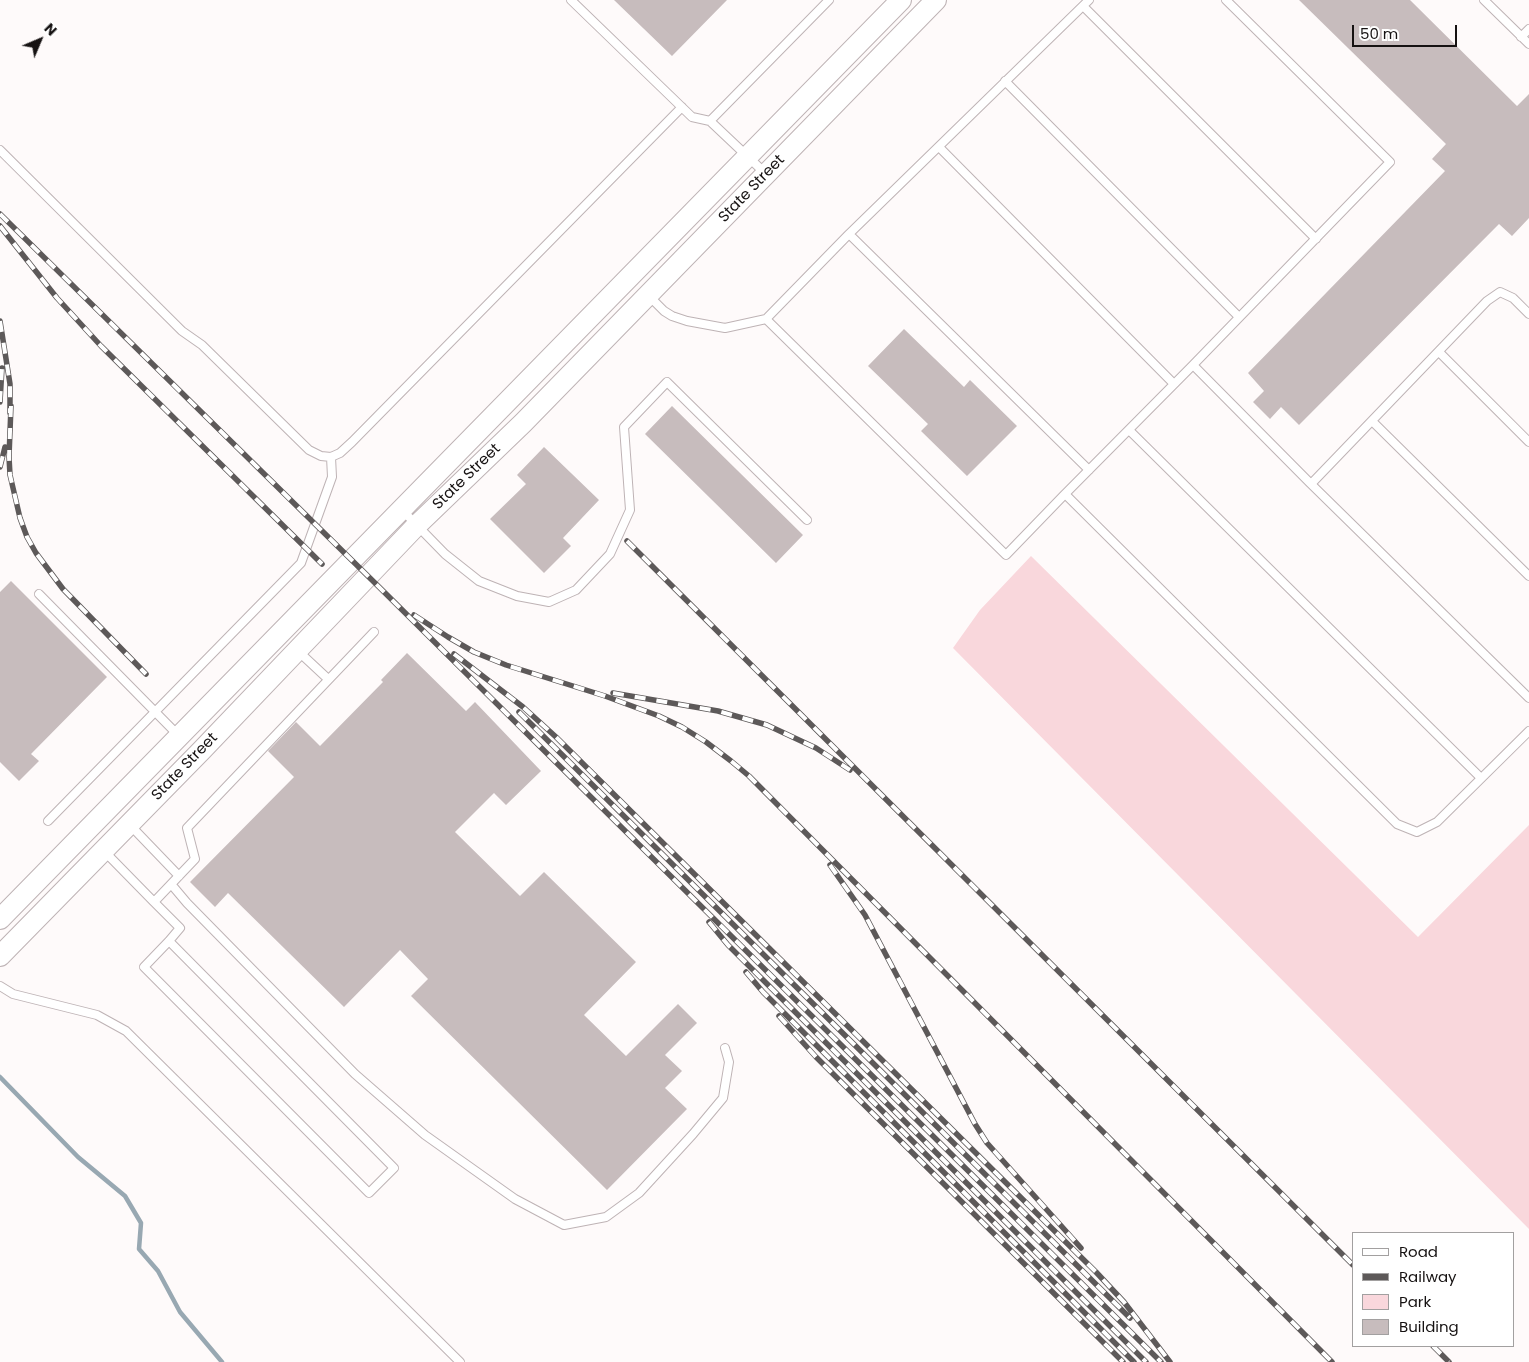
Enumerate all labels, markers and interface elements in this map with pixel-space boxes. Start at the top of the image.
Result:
north arrow [15,15,65,65]
scale bar [1354,15,1459,47]
text: N [40,19,61,40]
text: 50 m [1360,23,1398,44]
street label: State Street [715,151,789,227]
street label: State Street [429,440,505,514]
street label: State Street [148,729,222,805]
legend [1352,1232,1514,1347]
text: Road [1399,1241,1438,1262]
text: Railway [1399,1266,1457,1287]
text: Park [1399,1291,1431,1312]
text: Building [1399,1316,1459,1337]

